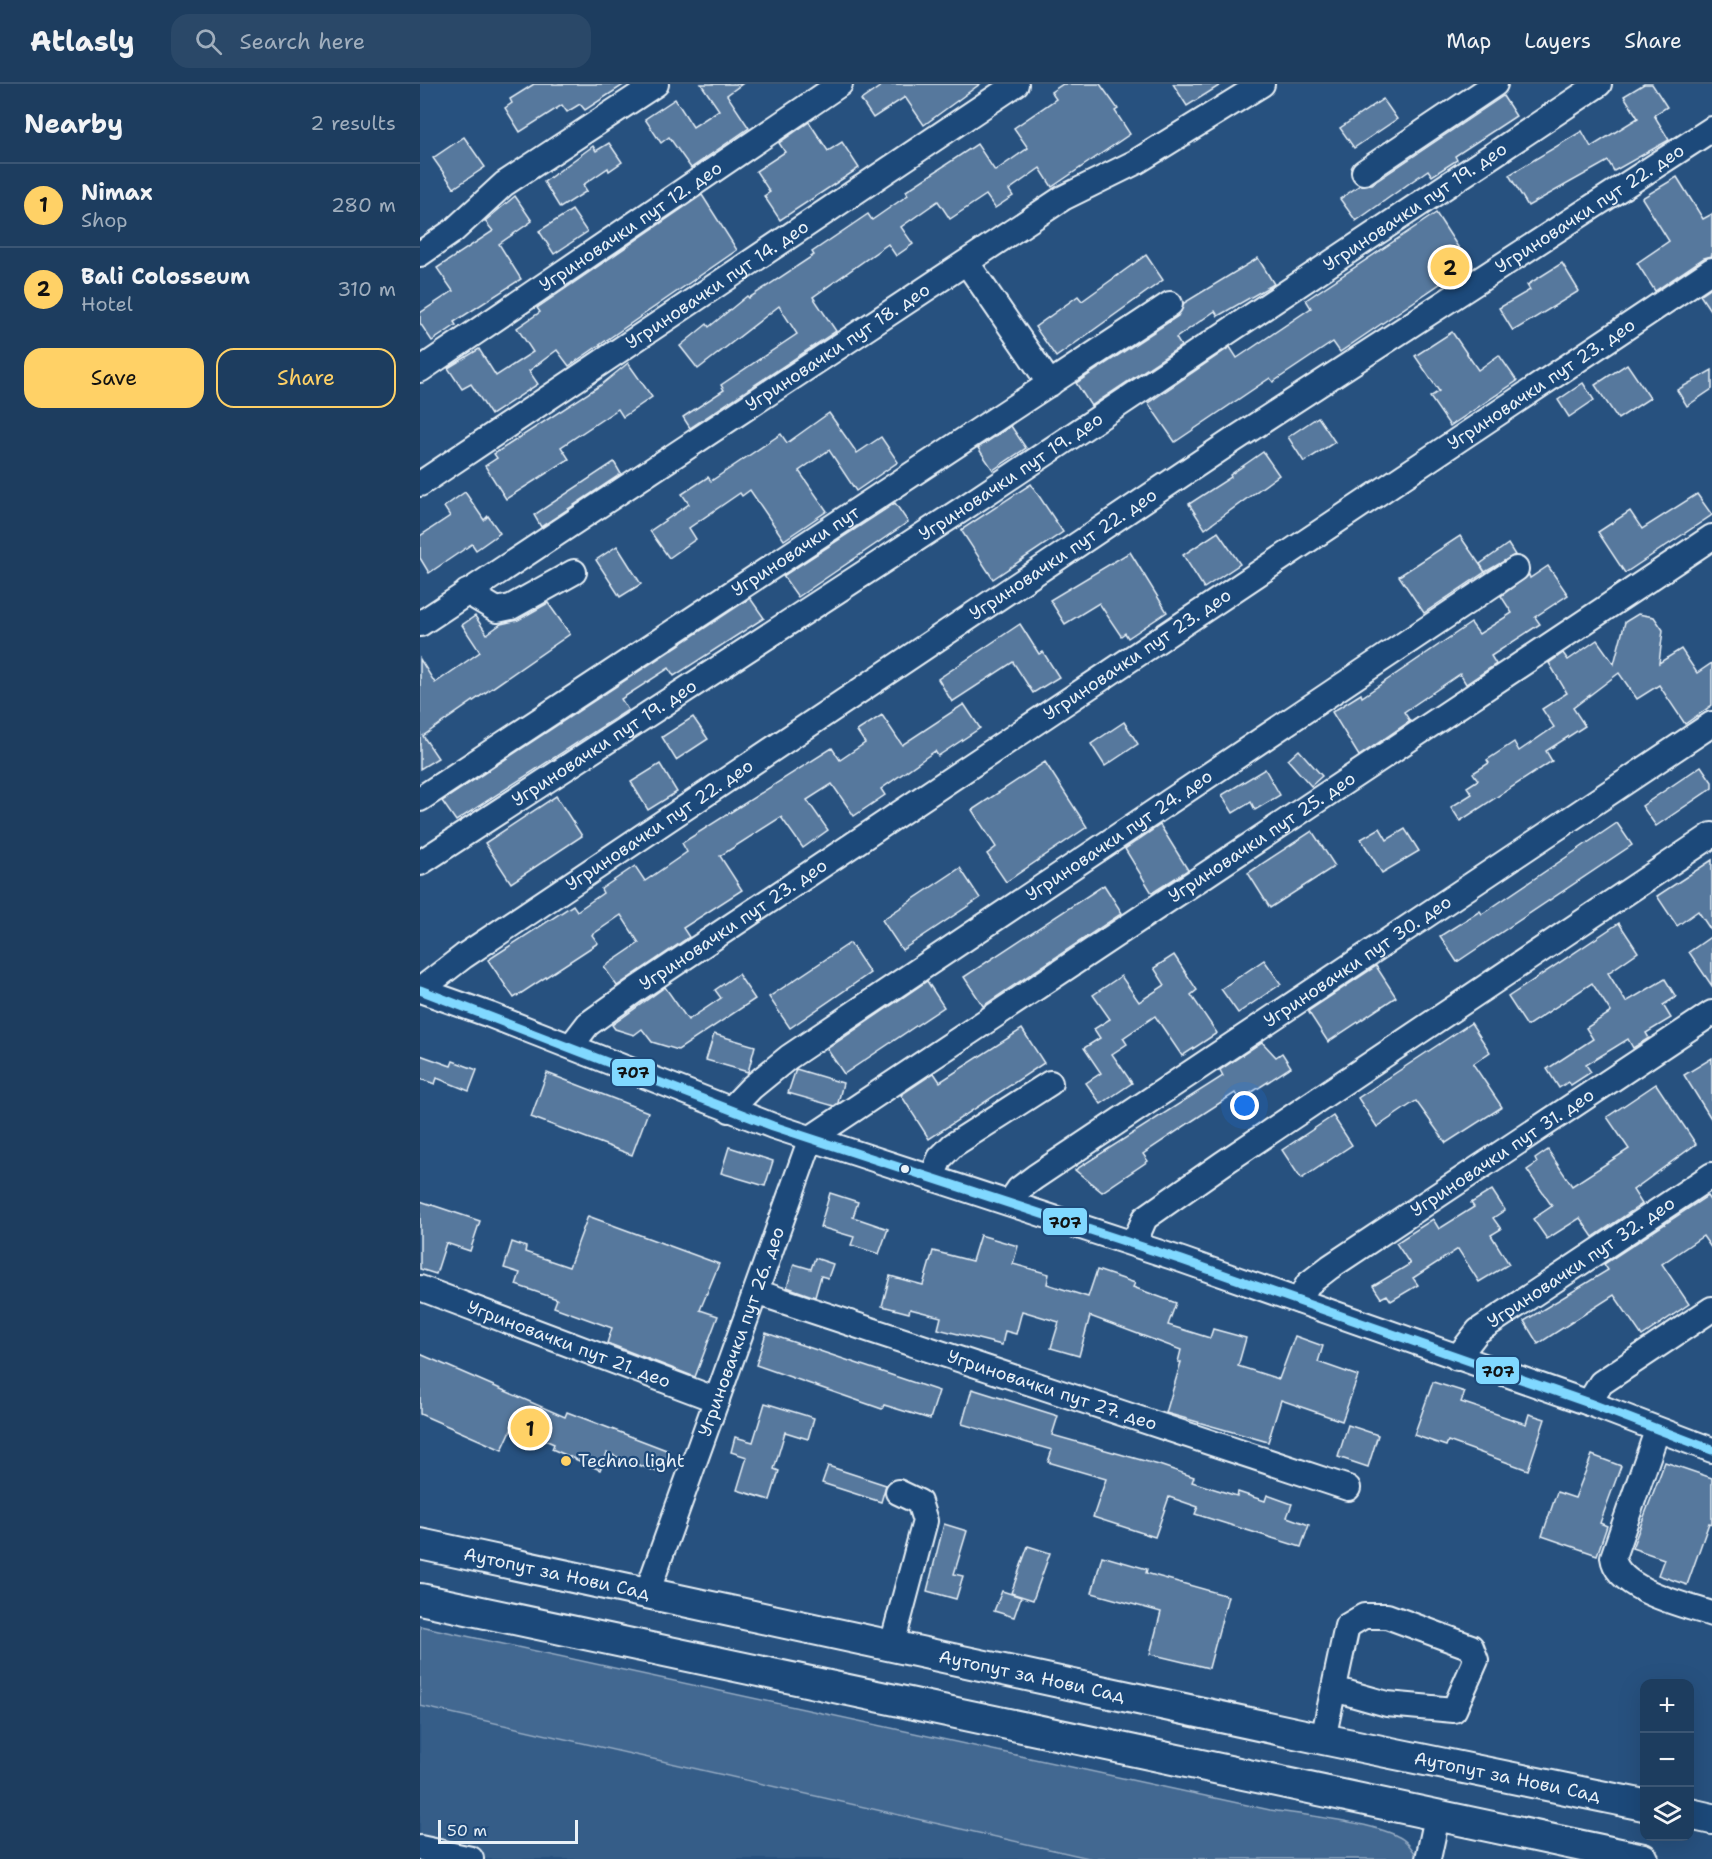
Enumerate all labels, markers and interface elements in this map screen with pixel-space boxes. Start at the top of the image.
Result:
search box [171,14,591,68]
text: Atlasly [30,22,135,60]
icon: search [192,25,225,58]
text: Search here [240,27,365,56]
text: Map [1446,27,1491,55]
text: Layers [1524,27,1591,55]
text: Share [1624,27,1682,55]
text: Nearby [24,106,123,141]
text: 2 results [310,110,396,136]
street label: Угриновачки пут 19. део [1318,137,1512,277]
street label: Угриновачки пут 22. део [1490,138,1689,279]
street label: Угриновачки пут 12. део [535,156,727,297]
text: Nimax [81,178,153,207]
text: 1 [39,192,48,218]
text: 280 m [331,192,396,218]
text: Shop [81,207,128,233]
street label: Угриновачки пут 14. део [621,214,813,355]
pin: 2 [1430,244,1470,290]
text: Bali Colosseum [81,262,250,291]
text: 2 [37,276,51,302]
text: 310 m [337,276,396,302]
street label: Угриновачки пут 18. део [741,277,935,417]
text: Hotel [81,291,133,317]
street label: Угриновачки пут 23. део [1443,313,1640,456]
button: Save [24,348,204,408]
button: Share [216,348,396,408]
street label: Угриновачки пут 19. део [914,407,1108,546]
street label: Угриновачки пут 22. део [965,483,1162,626]
street label: Угриновачки пут [727,500,865,602]
street label: Угриновачки пут 23. део [1039,583,1236,726]
street label: Угриновачки пут 19. део [507,674,701,812]
street label: Угриновачки пут 22. део [561,753,758,896]
street label: Угриновачки пут 24. део [1021,764,1217,907]
street label: Угриновачки пут 25. део [1164,766,1360,908]
street label: Угриновачки пут 23. део [635,853,832,996]
street label: Угриновачки пут 30. део [1259,890,1456,1033]
line badge: 707 [611,1058,656,1087]
text: 707 [616,1062,650,1083]
street label: Угриновачки пут 31. део [1406,1083,1599,1222]
your location [1230,1091,1259,1120]
unlabelled marker [899,1163,911,1175]
street label: Угриновачки пут 32. део [1482,1191,1680,1334]
line badge: 707 [1042,1207,1088,1236]
text: 707 [1048,1212,1082,1233]
street label: Угриновачки пут 26. део [692,1223,790,1440]
street label: Угриновачки пут 21. део [464,1295,674,1393]
street label: Угриновачки пут 27. део [944,1344,1160,1436]
line badge: 707 [1475,1356,1520,1385]
text: 707 [1481,1361,1515,1382]
pin: 1 [510,1406,550,1450]
place label: Techno light [578,1449,685,1473]
marker: Techno light [559,1454,573,1468]
street label: Аутопут за Нови Сад [462,1542,653,1605]
street label: Аутопут за Нови Сад [937,1644,1128,1708]
map controls [1640,1679,1694,1841]
button: + [1640,1679,1694,1733]
button: − [1640,1733,1694,1787]
street label: Аутопут за Нови Сад [1412,1746,1603,1808]
button: layers [1640,1787,1694,1841]
scale bar [438,1817,578,1844]
text: 50 m [447,1820,487,1841]

